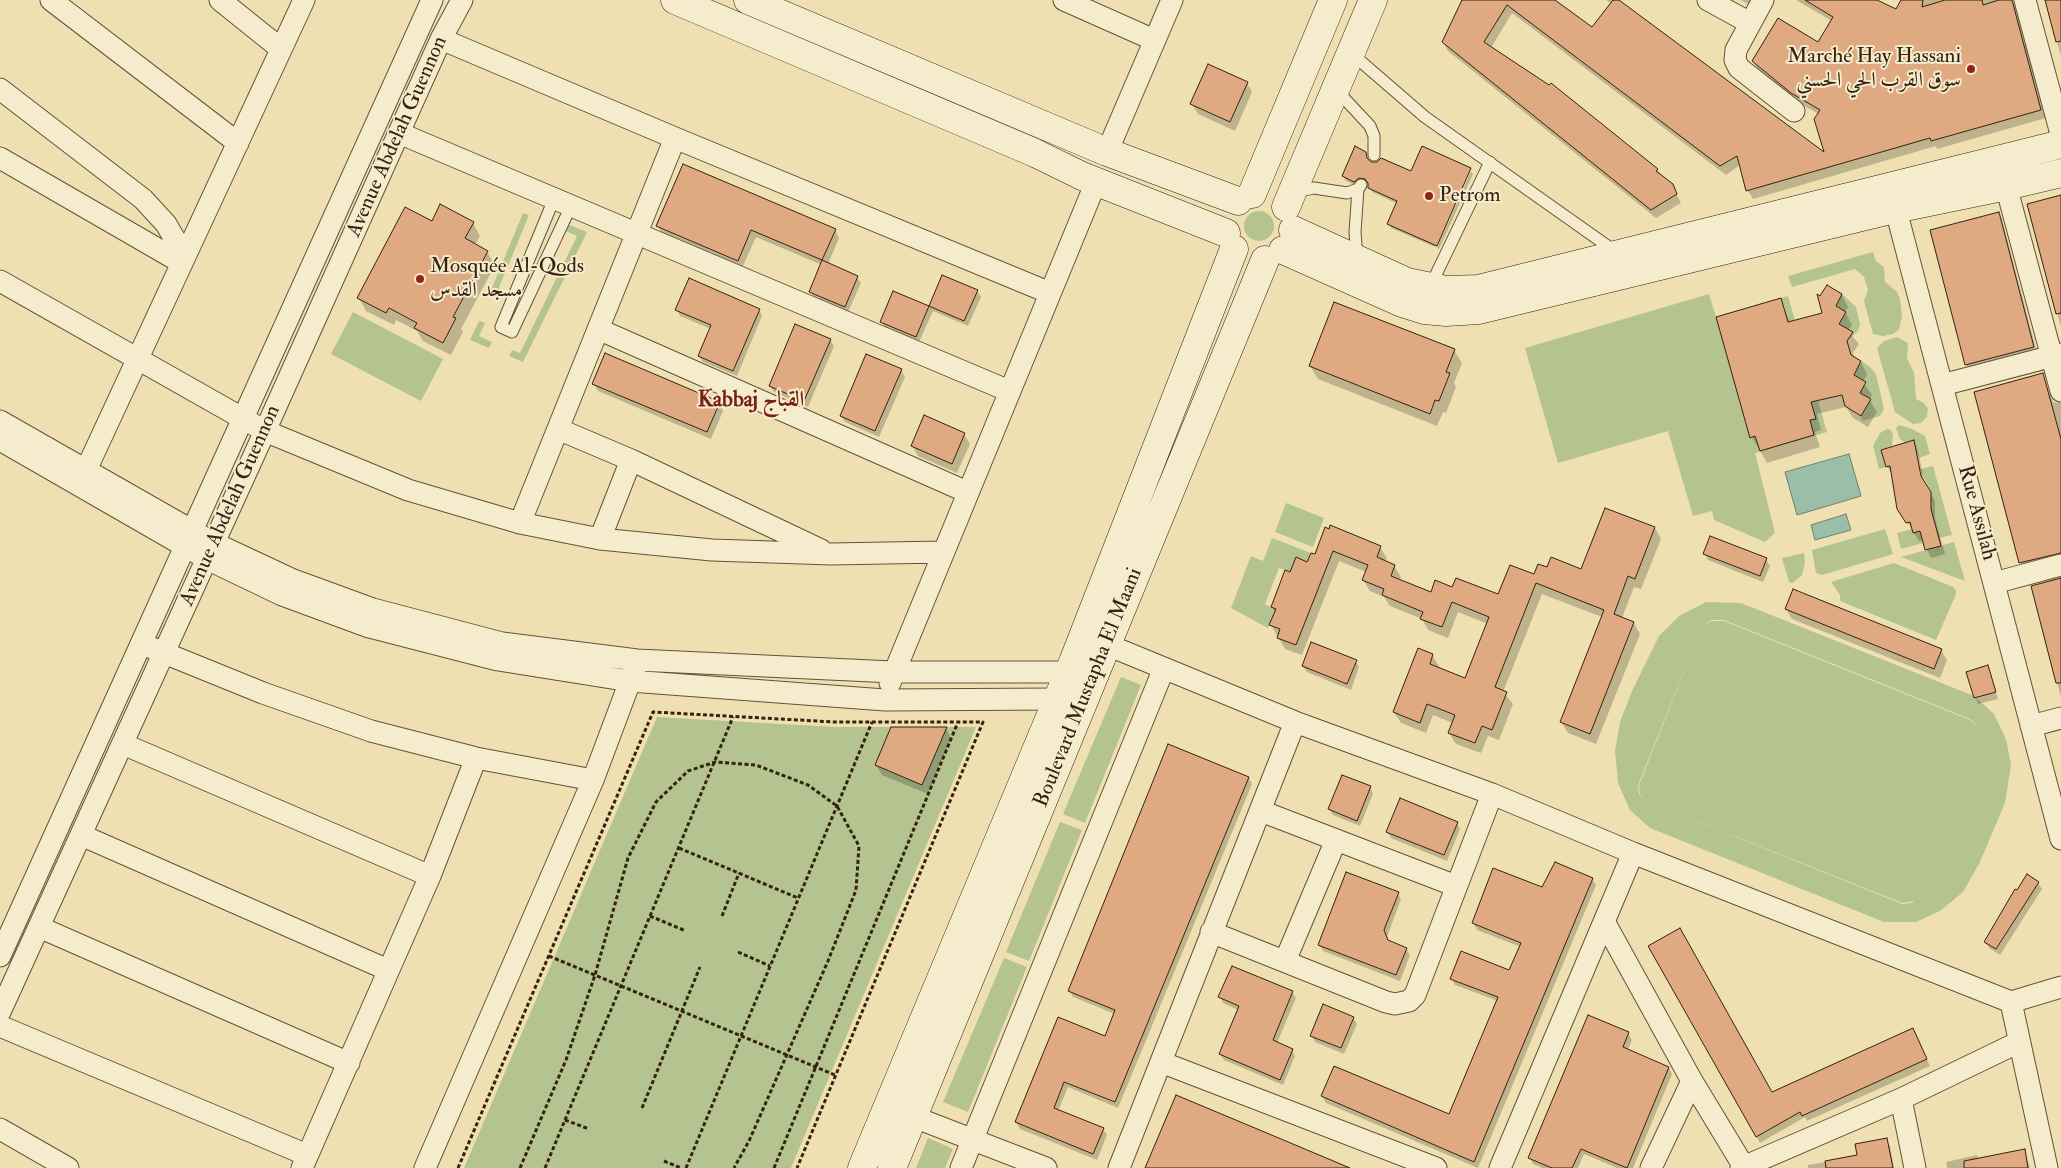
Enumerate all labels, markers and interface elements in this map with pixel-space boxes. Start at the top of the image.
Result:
street label: Avenue Abdelah Guennon [342,33,454,241]
place label: Marché Hay Hassani سوق القرب الحي الحسني [1787,44,1961,94]
marker: Marché Hay Hassani سوق القرب الحي الحسني [1965,63,1977,75]
place label: Petrom [1439,183,1500,209]
marker: Petrom [1423,190,1435,202]
place label: Mosquée Al-Qods مسجد القدس [430,254,584,304]
marker: Mosquée Al-Qods مسجد القدس [414,273,426,285]
district label: Kabbaj القباج [698,388,804,414]
street label: Avenue Abdelah Guennon [175,402,287,610]
street label: Rue Assilah [1951,463,2001,563]
street label: Boulevard Mustapha El Maani [1029,565,1149,811]

